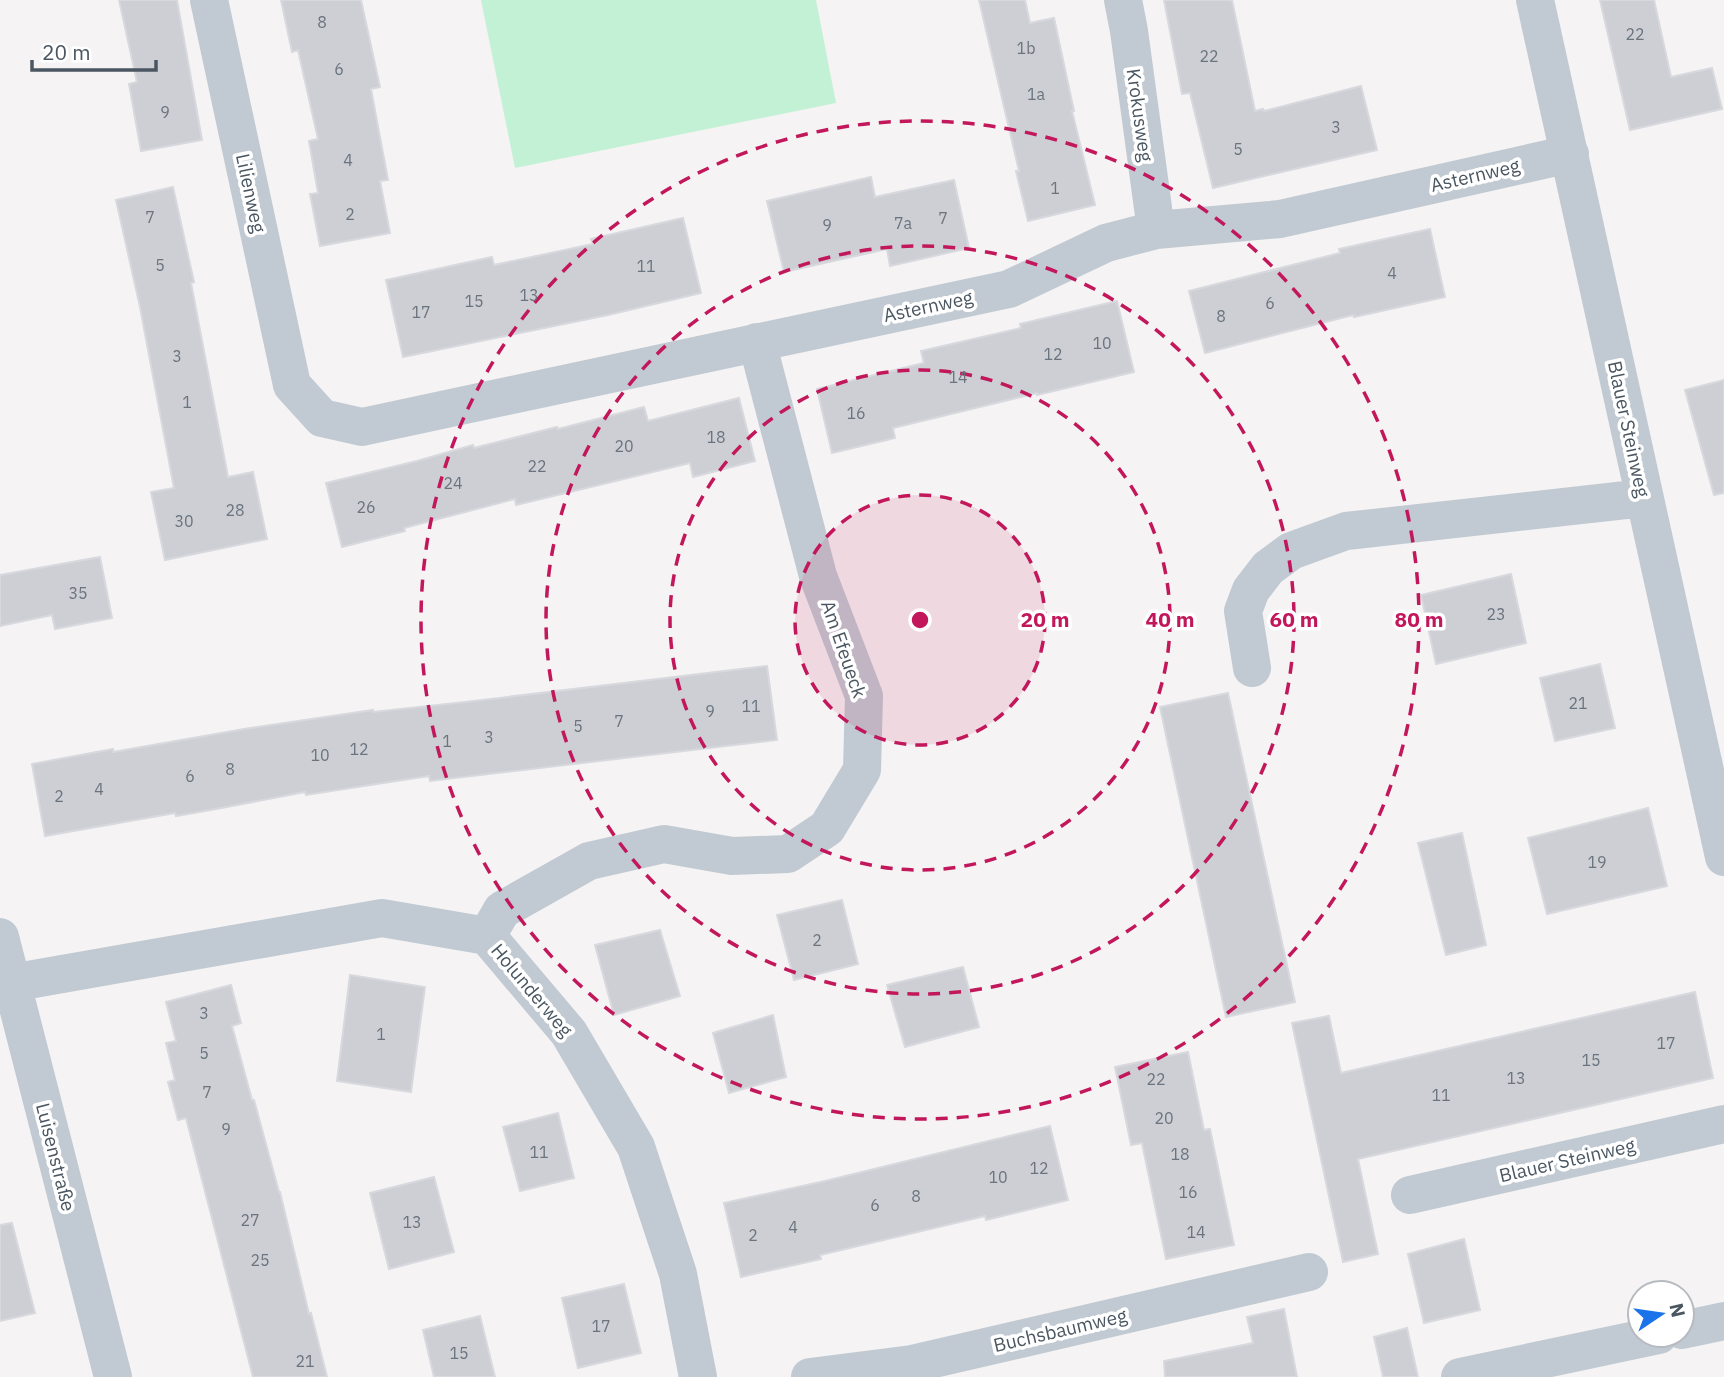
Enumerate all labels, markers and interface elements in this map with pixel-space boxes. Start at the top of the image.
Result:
house number: 8 [317,12,327,32]
house number: 22 [1625,24,1645,44]
scale bar [32,28,156,72]
text: 20 m [42,38,91,66]
house number: 1b [1017,38,1035,58]
house number: 22 [1199,46,1219,66]
house number: 6 [334,59,344,79]
street label: Krokusweg [1122,67,1158,163]
house number: 1a [1027,84,1046,104]
house number: 9 [160,102,170,122]
house number: 3 [1331,117,1341,137]
house number: 5 [1233,139,1243,159]
house number: 4 [343,150,353,170]
street label: Lilienweg [231,151,271,235]
street label: Asternweg [1428,153,1522,197]
house number: 1 [1050,178,1060,198]
house number: 2 [345,204,355,224]
house number: 7 [145,207,155,227]
house number: 7 [938,208,948,228]
house number: 7a [894,213,913,233]
house number: 9 [822,215,832,235]
house number: 5 [155,255,165,275]
house number: 11 [636,256,656,276]
house number: 4 [1387,263,1397,283]
house number: 13 [519,285,539,305]
street label: Asternweg [881,285,975,327]
house number: 15 [464,291,484,311]
house number: 6 [1265,293,1275,313]
house number: 17 [411,302,431,322]
house number: 8 [1216,306,1226,326]
house number: 10 [1092,333,1112,353]
house number: 12 [1043,344,1063,364]
house number: 3 [172,346,182,366]
street label: Blauer Steinweg [1603,359,1655,499]
house number: 14 [948,367,968,387]
house number: 1 [182,392,192,412]
house number: 16 [846,403,866,423]
house number: 18 [706,427,726,447]
house number: 20 [614,436,634,456]
house number: 22 [527,456,547,476]
house number: 24 [443,473,463,493]
house number: 26 [356,497,376,517]
house number: 28 [225,500,245,520]
house number: 30 [174,511,194,531]
house number: 35 [68,583,88,603]
street label: Am Efeueck [816,597,872,701]
house number: 23 [1486,604,1506,624]
text: 20 m [1021,605,1069,633]
text: 40 m [1146,605,1194,633]
text: 60 m [1270,605,1318,633]
text: 80 m [1395,605,1443,633]
centre of rings [908,608,932,632]
house number: 21 [1568,693,1588,713]
house number: 11 [741,696,761,716]
house number: 9 [705,701,715,721]
house number: 7 [614,711,624,731]
house number: 5 [573,716,583,736]
house number: 3 [484,727,494,747]
house number: 1 [442,731,452,751]
house number: 12 [349,739,369,759]
house number: 10 [310,745,330,765]
house number: 8 [225,759,235,779]
house number: 6 [185,766,195,786]
house number: 4 [94,779,104,799]
house number: 2 [54,786,64,806]
house number: 19 [1587,852,1607,872]
house number: 2 [812,930,822,950]
street label: Holunderweg [486,939,578,1041]
house number: 3 [199,1003,209,1023]
house number: 1 [376,1024,386,1044]
house number: 17 [1656,1033,1676,1053]
house number: 5 [199,1043,209,1063]
house number: 15 [1581,1050,1601,1070]
house number: 13 [1506,1068,1526,1088]
house number: 22 [1146,1069,1166,1089]
house number: 7 [202,1082,212,1102]
house number: 11 [1431,1085,1451,1105]
street label: Luisenstraße [31,1100,81,1214]
house number: 20 [1154,1108,1174,1128]
house number: 9 [221,1119,231,1139]
street label: Blauer Steinweg [1497,1133,1637,1187]
house number: 11 [529,1142,549,1162]
house number: 18 [1170,1144,1190,1164]
house number: 12 [1029,1158,1049,1178]
house number: 10 [988,1167,1008,1187]
house number: 16 [1178,1182,1198,1202]
house number: 8 [911,1186,921,1206]
house number: 6 [870,1195,880,1215]
house number: 27 [240,1210,260,1230]
house number: 13 [402,1212,422,1232]
house number: 4 [788,1217,798,1237]
house number: 14 [1186,1222,1206,1242]
house number: 2 [748,1225,758,1245]
house number: 25 [250,1250,270,1270]
north arrow [1626,1279,1696,1349]
text: N [1664,1301,1691,1320]
street label: Buchsbaumweg [991,1303,1129,1357]
house number: 17 [591,1316,611,1336]
house number: 15 [449,1343,469,1363]
house number: 21 [295,1351,315,1371]

